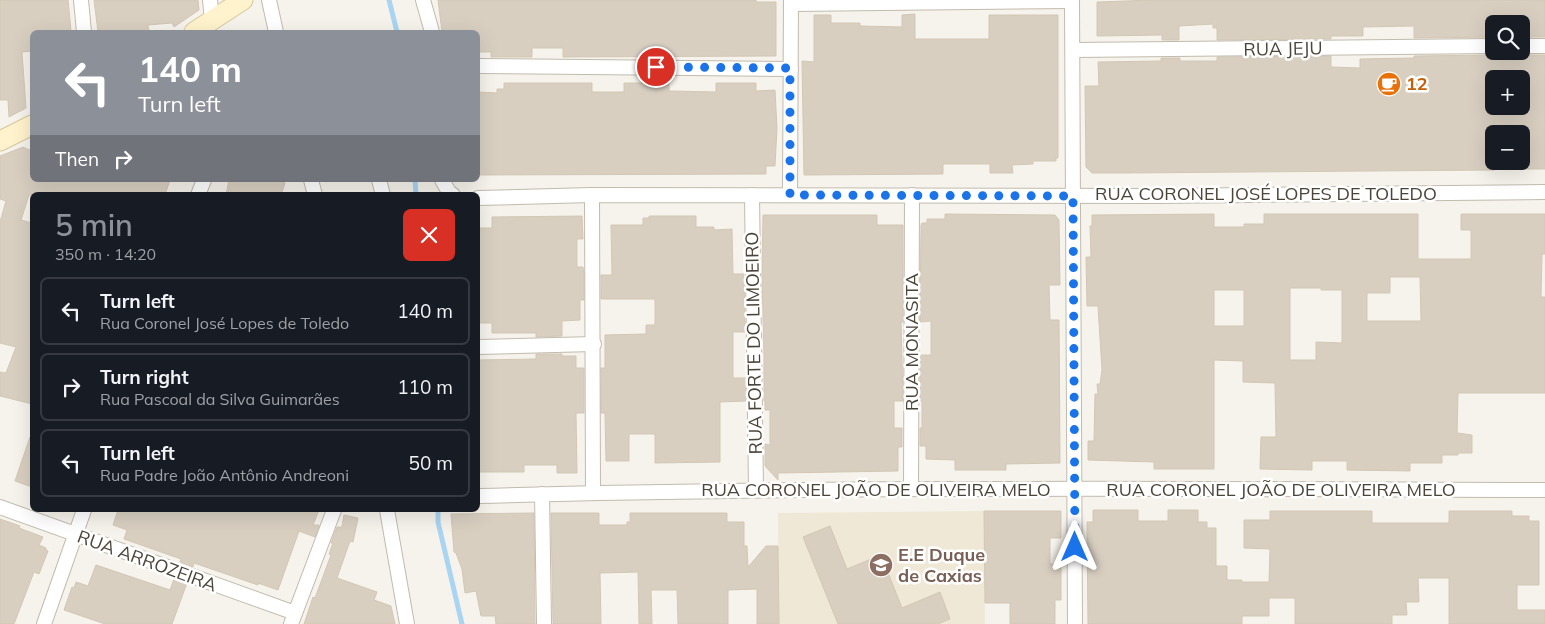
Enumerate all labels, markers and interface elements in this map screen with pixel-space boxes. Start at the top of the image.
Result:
map controls [1485,15,1530,170]
button: search [1485,15,1530,60]
street label: RUA JEJU [1243,36,1323,61]
pin [635,46,677,88]
text: 140 m [138,47,242,91]
icon: left [55,50,120,115]
icon: arrive [642,53,670,81]
button: + [1485,70,1530,115]
cafe icon: 12 [1376,71,1402,97]
place label: 12 [1406,72,1428,95]
text: Turn left [138,90,221,118]
button: − [1485,125,1530,170]
icon: right [109,145,137,173]
text: Then [55,147,99,171]
street label: RUA CORONEL JOSÉ LOPES DE TOLEDO [1095,182,1437,205]
text: 5 min [55,206,133,244]
button: close [403,209,455,261]
street label: RUA FORTE DO LIMOEIRO [740,231,767,455]
text: 350 m · 14:20 [55,244,156,264]
street label: RUA MONASITA [900,273,923,411]
text: Turn left [100,289,175,313]
icon: left [57,297,85,325]
text: 140 m [397,299,453,323]
text: Rua Coronel José Lopes de Toledo [100,313,349,333]
text: Turn right [100,365,189,389]
icon: right [57,373,85,401]
text: 110 m [397,375,453,399]
text: Rua Pascoal da Silva Guimarães [100,389,340,409]
text: Turn left [100,441,175,465]
icon: left [57,449,85,477]
text: 50 m [409,451,453,475]
text: Rua Padre João Antônio Andreoni [100,465,349,485]
street label: RUA CORONEL JOÃO DE OLIVEIRA MELO [701,478,1051,501]
street label: RUA CORONEL JOÃO DE OLIVEIRA MELO [1106,478,1456,501]
position arrow [1048,520,1100,572]
street label: RUA ARROZEIRA [74,525,220,596]
place label: E.E Duque de Caxias [898,543,985,587]
school or university icon: E.E Duque de Caxias [868,552,894,578]

